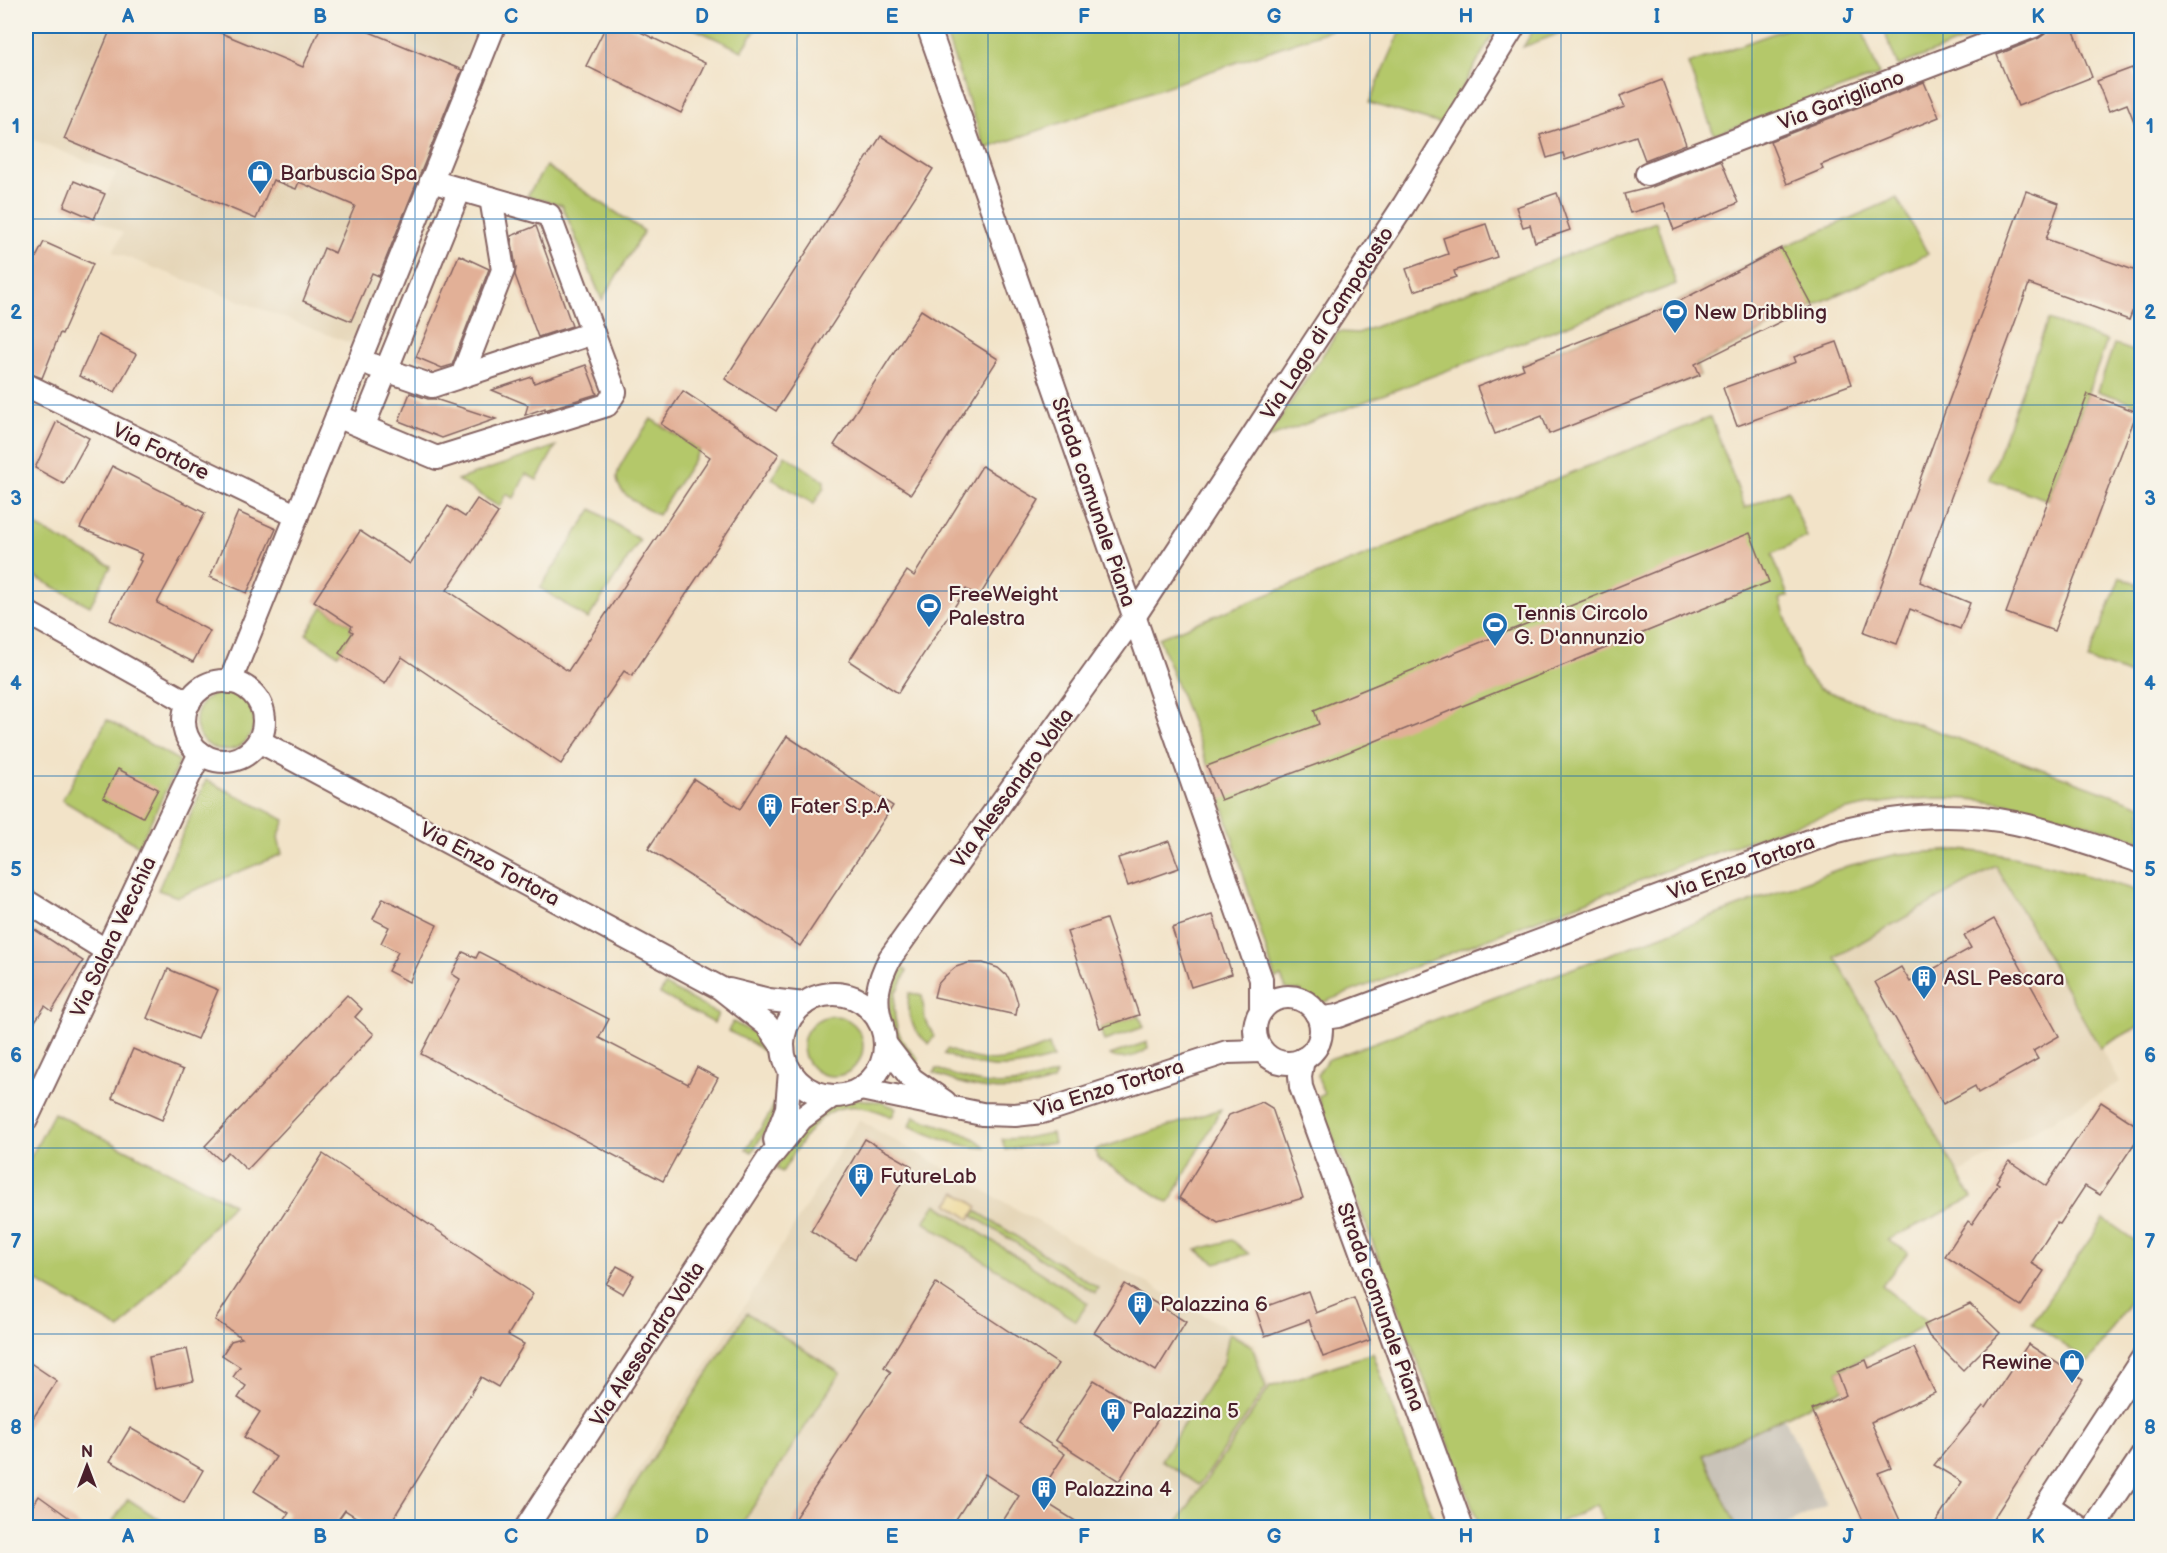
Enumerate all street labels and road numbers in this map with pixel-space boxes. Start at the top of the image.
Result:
street label: Via Garigliano [1775,65,1908,136]
street label: Via Lago di Campotosto [1256,222,1399,424]
street label: Strada comunale Piana [1046,394,1141,610]
street label: Via Fortore [108,417,213,486]
street label: Via Alessandro Volta [946,703,1079,873]
street label: Via Enzo Tortora [416,817,564,912]
street label: Via Enzo Tortora [1664,829,1818,906]
street label: Via Salara Vecchia [65,853,162,1022]
street label: Via Enzo Tortora [1031,1054,1187,1123]
street label: Strada comunale Piana [1331,1200,1430,1415]
street label: Via Alessandro Volta [585,1257,710,1431]

